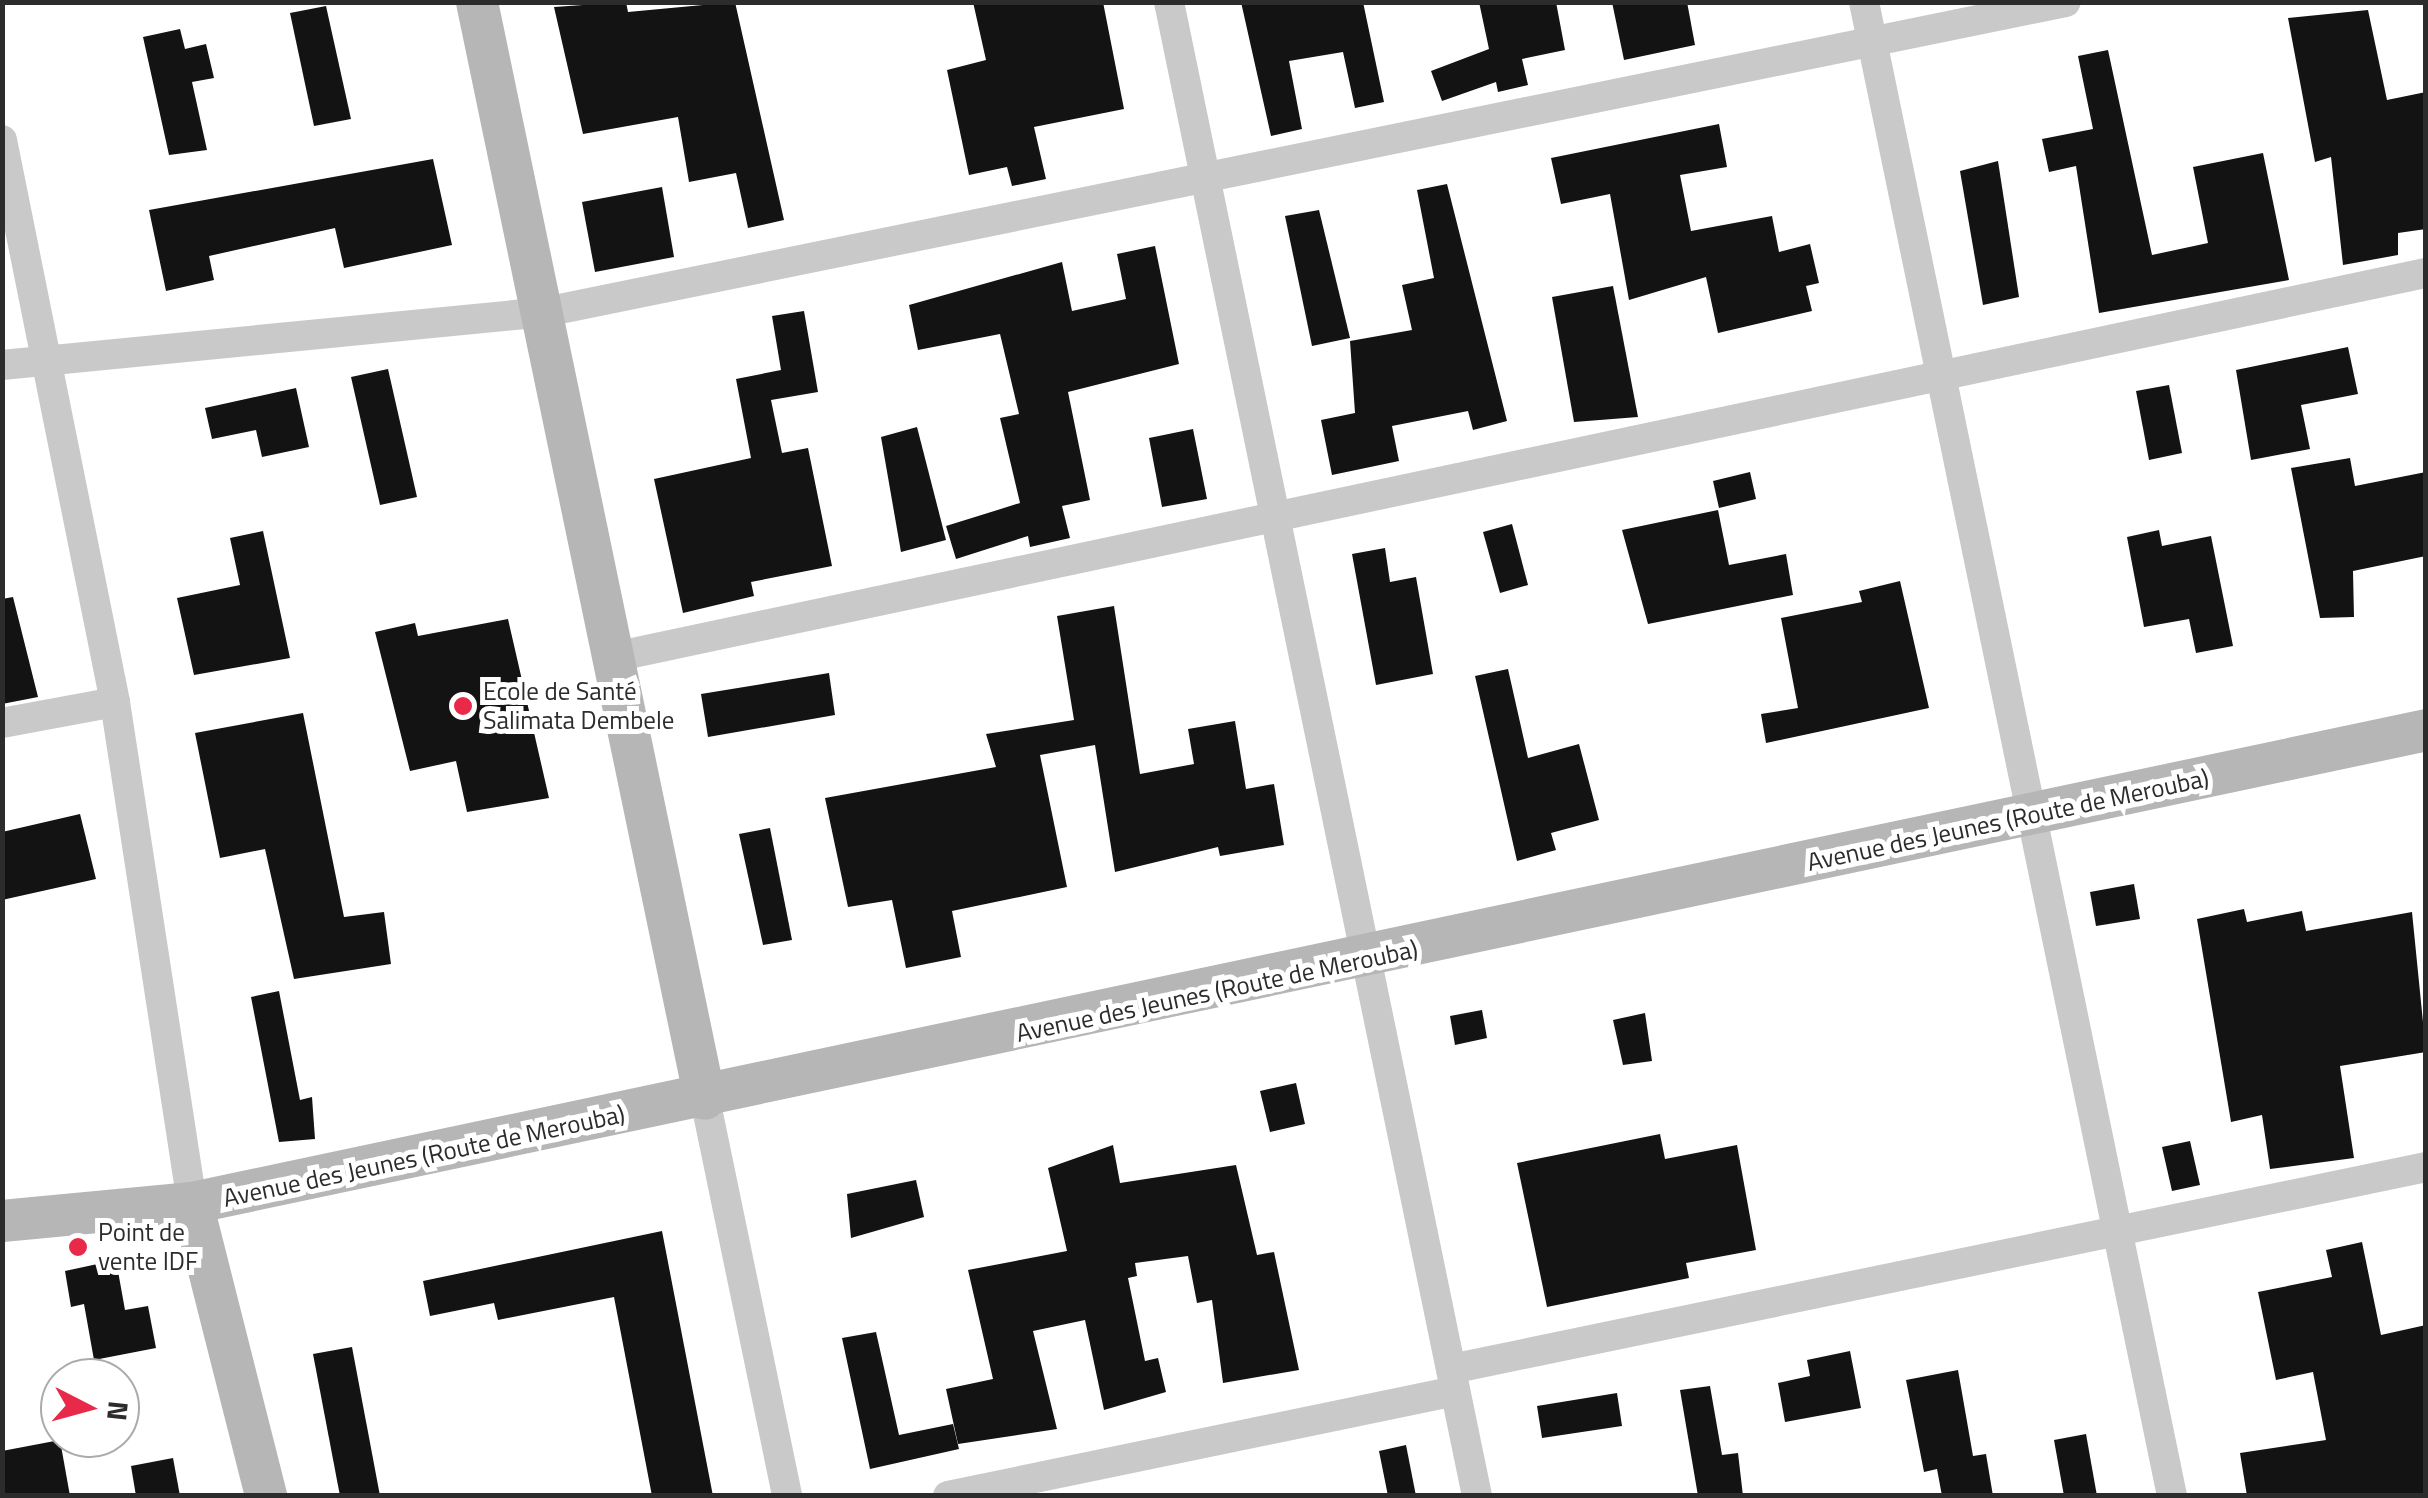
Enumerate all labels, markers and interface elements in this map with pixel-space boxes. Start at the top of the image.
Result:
place label: Ecole de Santé Salimata Dembele [483,677,674,736]
marker: Ecole de Santé Salimata Dembele [452,695,474,717]
street label: Avenue des Jeunes (Route de Merouba) [1804,763,2212,877]
street label: Avenue des Jeunes (Route de Merouba) [1013,934,1421,1048]
street label: Avenue des Jeunes (Route de Merouba) [220,1099,628,1213]
place label: Point de vente IDF [98,1218,198,1277]
marker: Point de vente IDF [67,1236,89,1258]
north arrow [40,1358,140,1458]
text: N [96,1399,141,1423]

